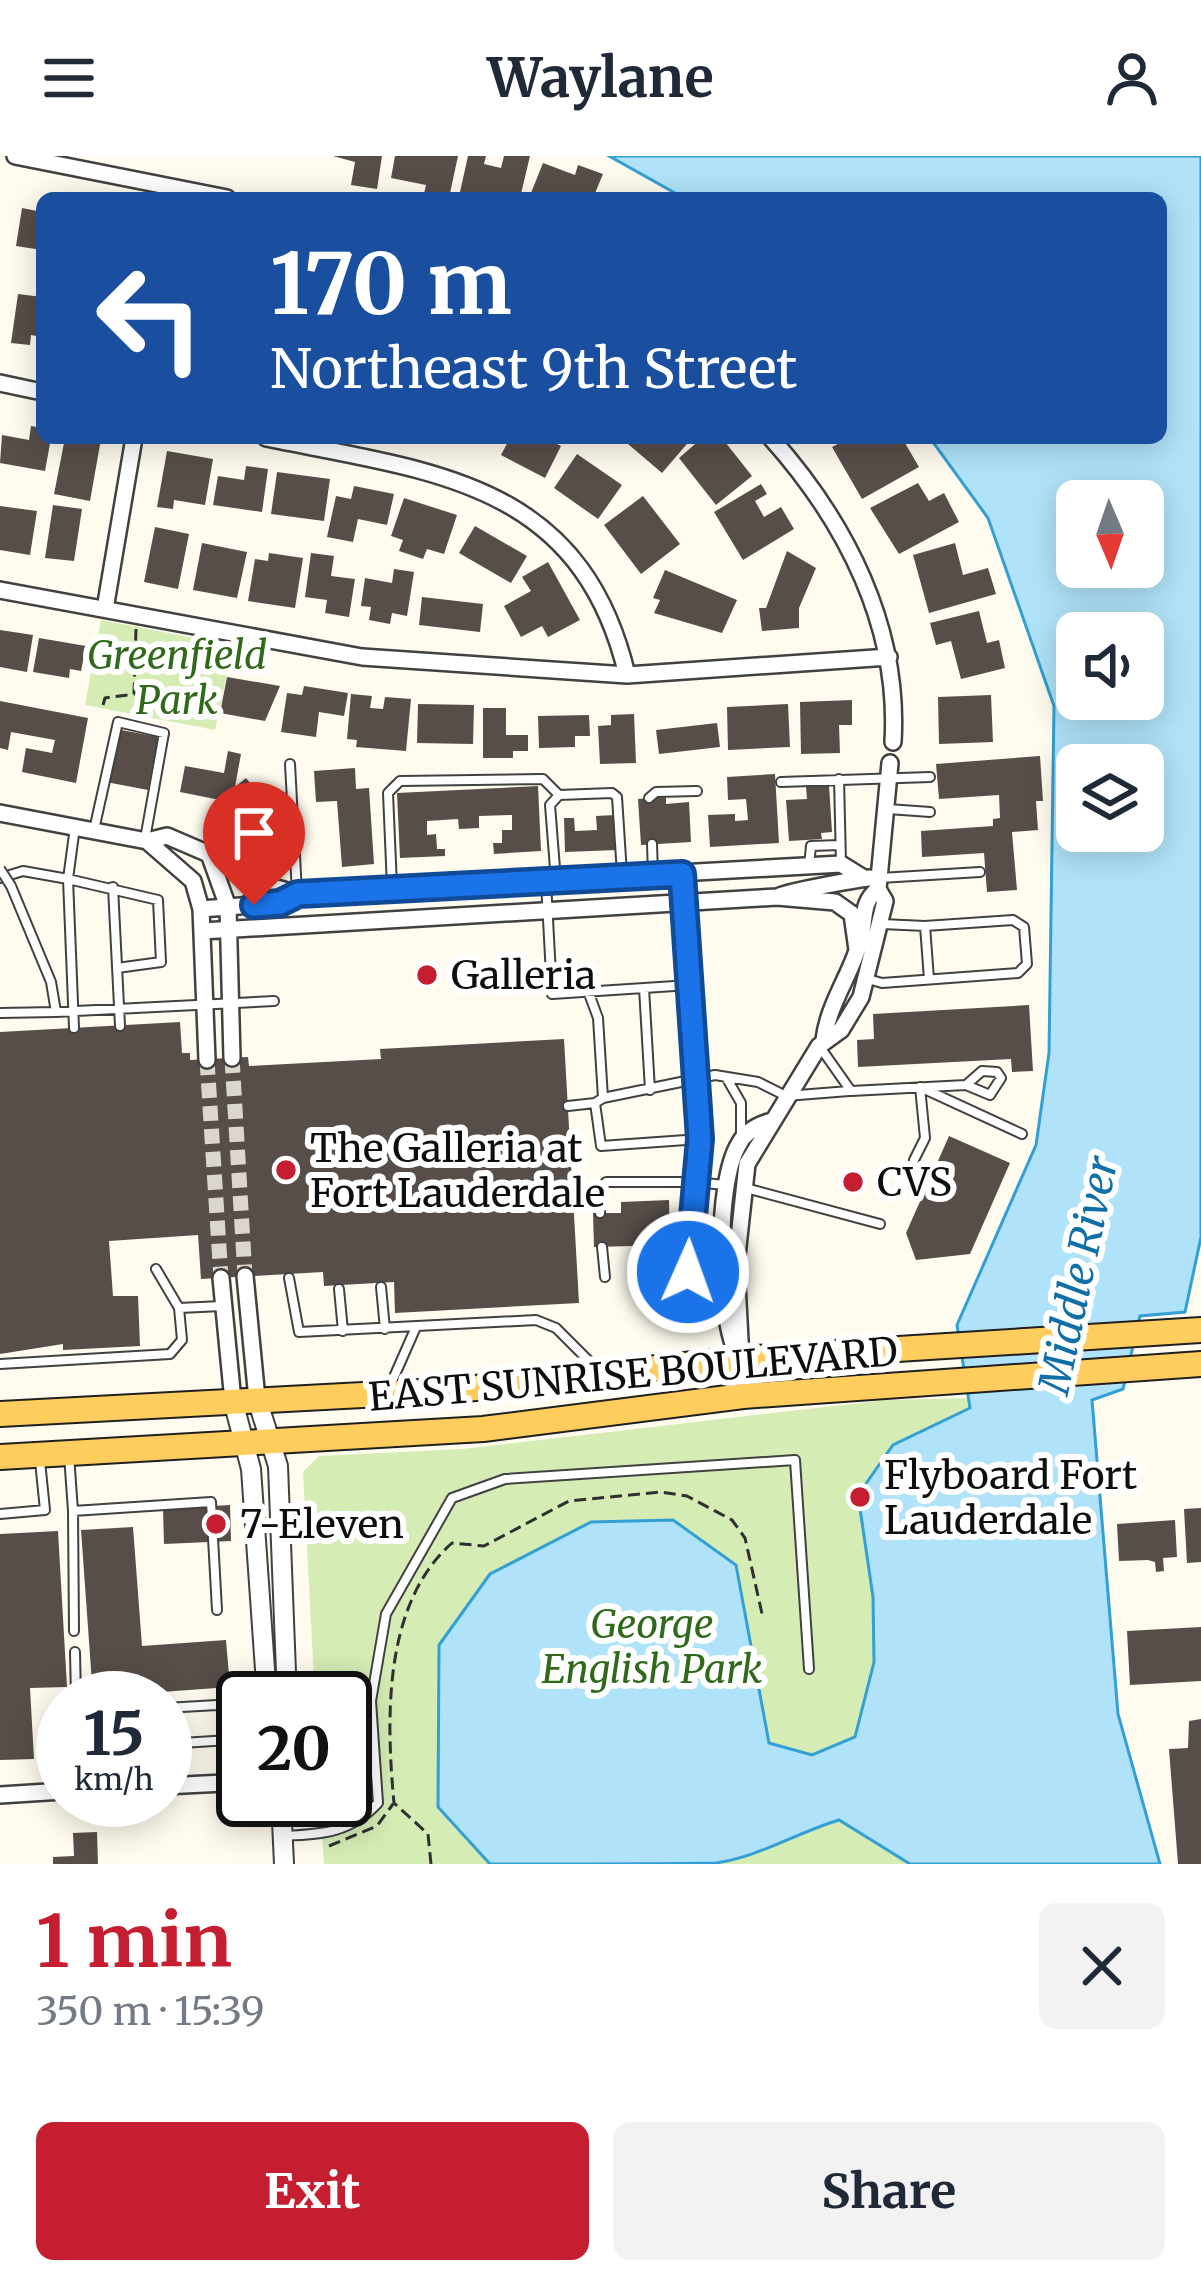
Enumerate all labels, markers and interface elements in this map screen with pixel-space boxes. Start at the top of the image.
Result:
text: Waylane [487,44,714,112]
icon: menu [36,45,102,111]
icon: person [1099,45,1165,111]
text: 170 m [270,231,512,337]
icon: left [72,240,228,396]
text: Northeast 9th Street [270,335,797,403]
north arrow [1056,480,1164,588]
map controls [1056,480,1164,852]
button: sound [1056,612,1164,720]
park label: Greenfield Park [87,631,267,725]
button: layers [1056,744,1164,852]
pin [203,782,305,905]
icon: arrive [221,800,287,866]
place label: Galleria [451,951,596,1000]
marker: Galleria [414,962,440,988]
place label: The Galleria at Fort Lauderdale [310,1124,605,1218]
water label: Middle River [1027,1151,1129,1400]
marker: The Galleria at Fort Lauderdale [273,1157,299,1183]
place label: CVS [877,1158,952,1207]
marker: CVS [840,1169,866,1195]
position arrow [625,1209,751,1335]
street label: EAST SUNRISE BOULEVARD [366,1327,900,1422]
place label: Flyboard Fort Lauderdale [884,1451,1137,1545]
marker: Flyboard Fort Lauderdale [847,1484,873,1510]
place label: 7-Eleven [240,1500,404,1549]
marker: 7-Eleven [203,1511,229,1537]
park label: George English Park [542,1600,762,1694]
speed limit sign: 20 [216,1671,372,1827]
text: 15 [83,1696,145,1771]
text: km/h [74,1760,154,1798]
text: 1 min [36,1896,232,1987]
button: close [1039,1903,1165,2029]
text: 350 m · 15:39 [36,1987,265,2036]
button: Exit [36,2122,589,2260]
button: Share [613,2122,1165,2260]

